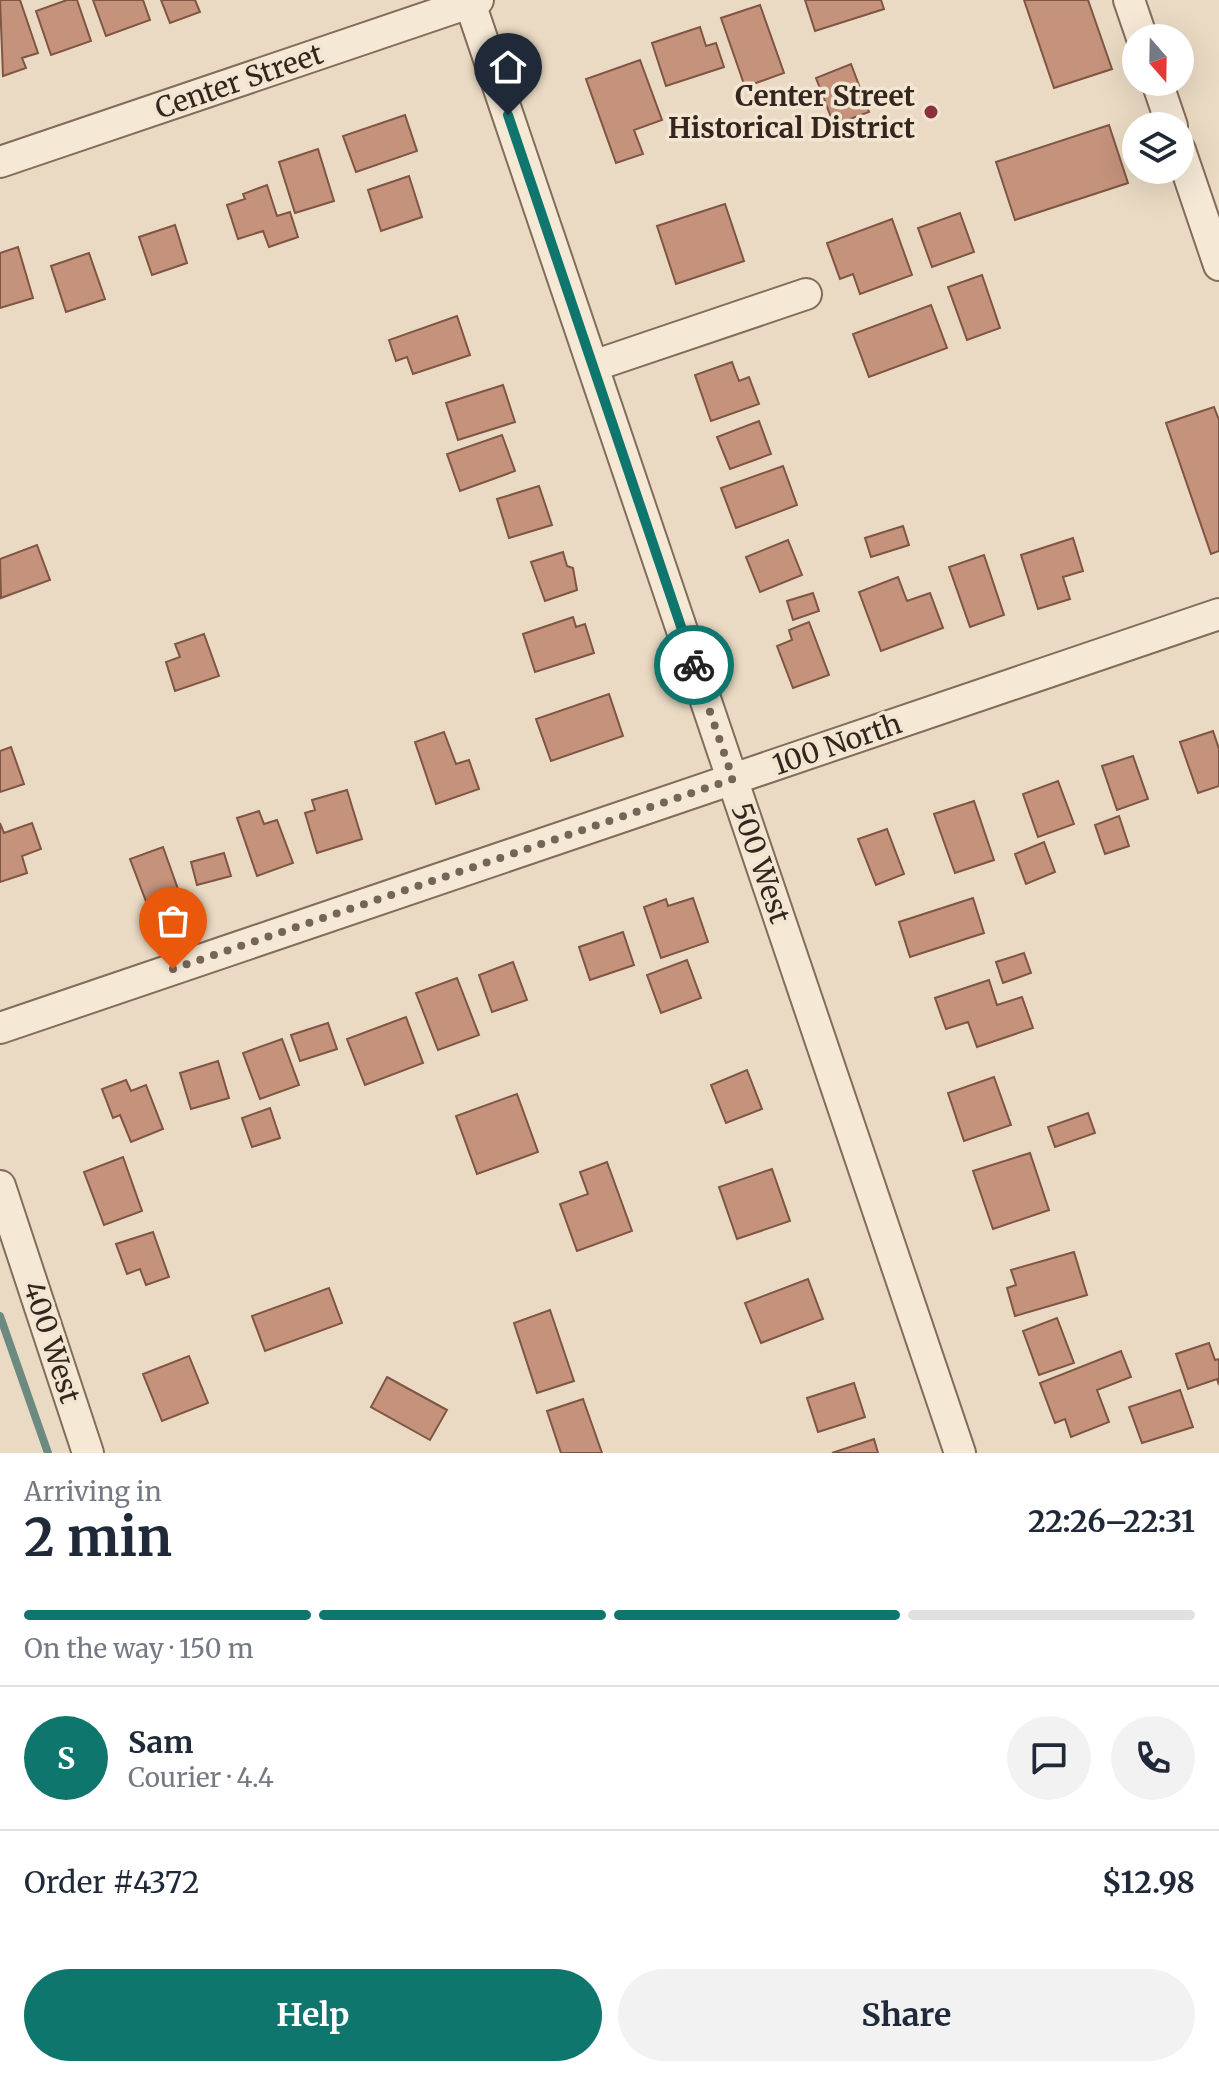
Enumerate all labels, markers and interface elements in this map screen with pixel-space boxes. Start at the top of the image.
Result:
north arrow [1122,24,1194,96]
map controls [1122,24,1194,184]
pin [474,33,542,115]
street label: Center Street [150,35,328,126]
icon: home [486,45,530,89]
place label: Center Street Historical District [668,78,915,146]
marker: Center Street Historical District [922,103,940,121]
button: layers [1122,112,1194,184]
courier [654,625,734,705]
icon: bike [672,643,716,687]
street label: 100 North [768,705,906,783]
street label: 500 West [724,798,798,928]
pin [139,887,207,969]
icon: bag [151,899,195,943]
street label: 400 West [15,1276,89,1408]
text: Arriving in [24,1475,162,1508]
text: 22:26–22:31 [1028,1502,1195,1540]
text: 2 min [24,1505,172,1570]
text: On the way · 150 m [24,1632,253,1665]
button: chat [1007,1716,1091,1800]
button: phone [1111,1716,1195,1800]
text: Sam [128,1723,193,1761]
text: S [57,1739,75,1777]
text: Courier · 4.4 [128,1761,274,1794]
text: Order #4372 [24,1863,200,1901]
text: $12.98 [1102,1863,1195,1901]
button: Help [24,1969,602,2061]
button: Share [618,1969,1195,2061]

